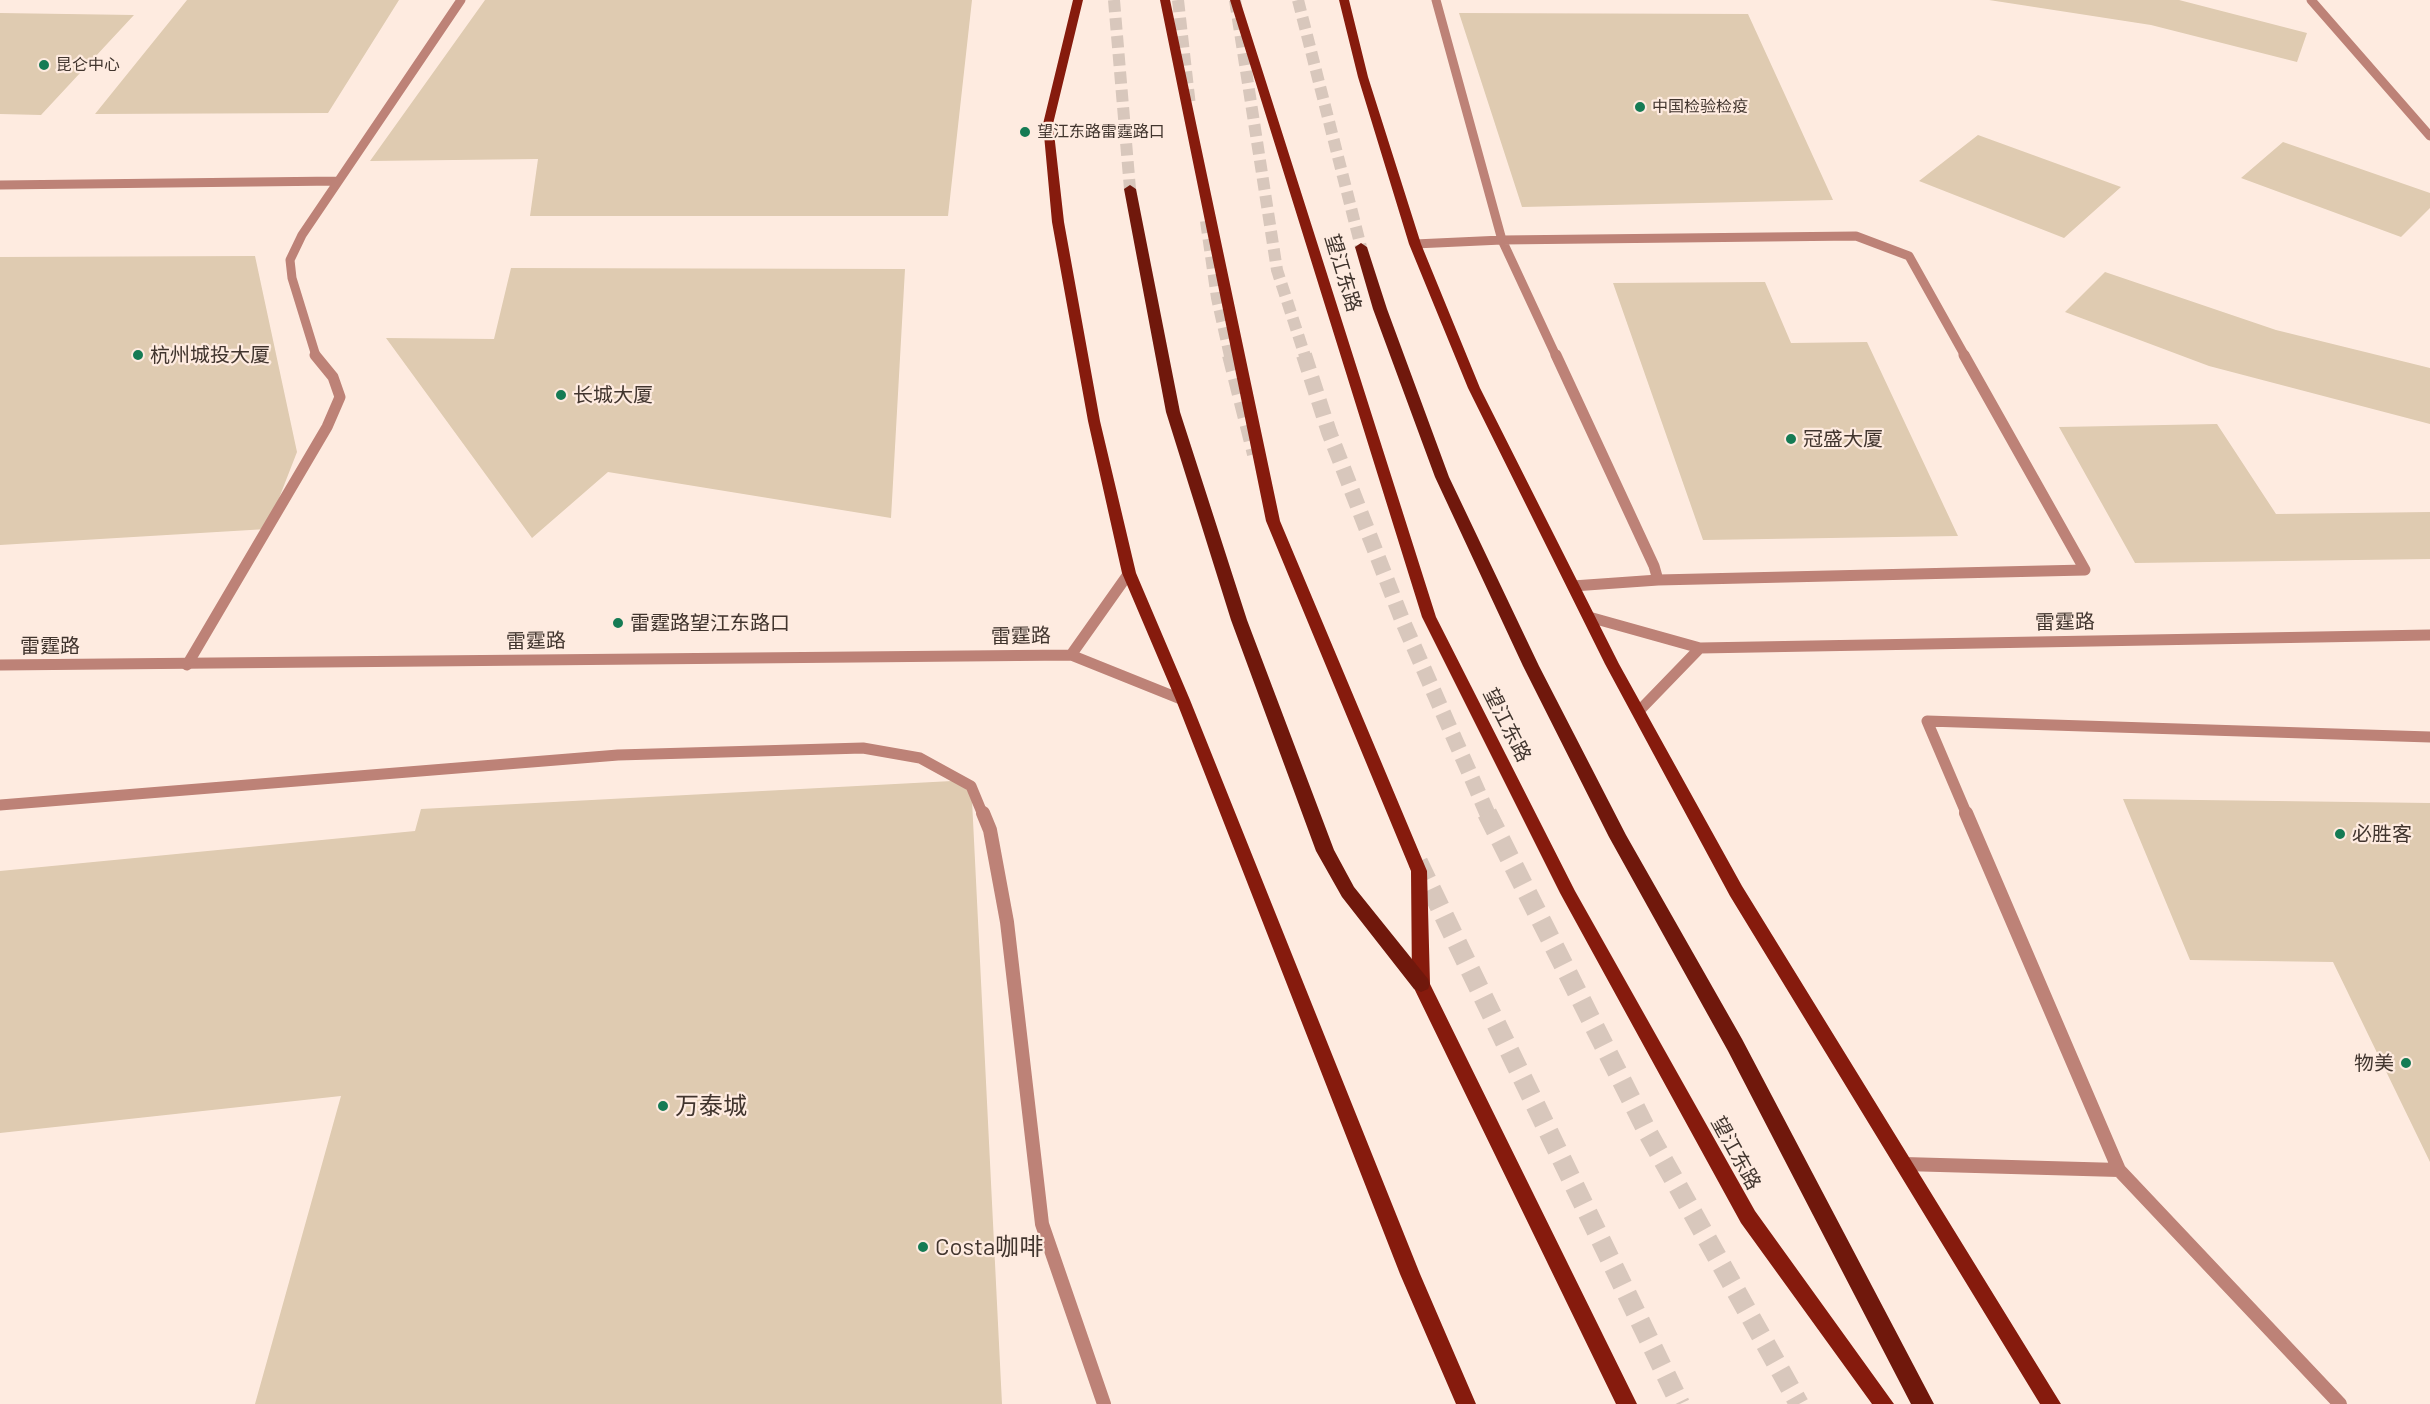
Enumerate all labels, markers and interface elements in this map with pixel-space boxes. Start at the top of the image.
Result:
place label: 昆仑中心 [56,55,120,75]
marker: 昆仑中心 [37,58,51,72]
place label: 中国检验检疫 [1652,97,1748,117]
marker: 中国检验检疫 [1633,100,1647,114]
place label: 望江东路雷霆路口 [1037,122,1165,142]
marker: 望江东路雷霆路口 [1018,125,1032,139]
street label: 望江东路 [1320,231,1366,315]
place label: 杭州城投大厦 [150,343,270,367]
marker: 杭州城投大厦 [131,348,145,362]
place label: 长城大厦 [573,383,653,407]
marker: 长城大厦 [554,388,568,402]
place label: 冠盛大厦 [1803,427,1883,451]
marker: 冠盛大厦 [1784,432,1798,446]
street label: 雷霆路 [2035,609,2095,635]
place label: 雷霆路望江东路口 [630,611,790,635]
marker: 雷霆路望江东路口 [611,616,625,630]
street label: 雷霆路 [991,623,1051,649]
street label: 雷霆路 [506,628,566,654]
street label: 雷霆路 [20,634,80,658]
street label: 望江东路 [1478,684,1536,766]
place label: 必胜客 [2352,822,2412,846]
marker: 必胜客 [2333,827,2347,841]
place label: 物美 [2354,1051,2394,1075]
marker: 物美 [2399,1056,2413,1070]
place label: 万泰城 [675,1092,747,1120]
marker: 万泰城 [656,1099,670,1113]
street label: 望江东路 [1706,1112,1766,1194]
place label: Costa咖啡 [935,1233,1043,1261]
marker: Costa咖啡 [916,1240,930,1254]

